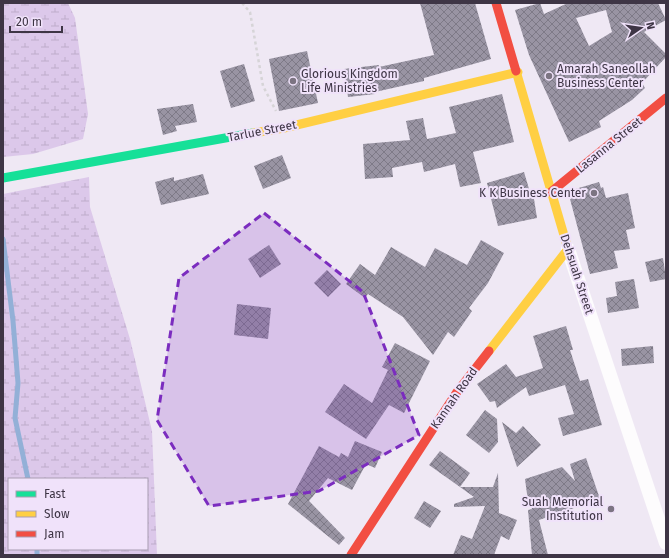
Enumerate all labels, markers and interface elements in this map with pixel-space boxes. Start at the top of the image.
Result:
scale bar [10,8,62,34]
north arrow [621,8,661,48]
text: 20 m [16,15,42,29]
text: N [643,21,657,31]
place label: Amarah Saneollah Business Center [557,62,656,90]
place label: Glorious Kingdom Life Ministries [301,67,398,95]
marker: Amarah Saneollah Business Center [544,71,554,81]
marker: Glorious Kingdom Life Ministries [288,76,298,86]
street label: Lasanna Street [573,114,645,176]
street label: Tarlue Street [227,117,298,145]
place label: K K Business Center [479,186,586,200]
marker: K K Business Center [589,188,599,198]
street label: Dehsuah Street [557,232,597,316]
street label: Kannah Road [428,364,480,432]
legend [8,478,148,550]
text: Fast [44,487,66,501]
place label: Suah Memorial Institution [522,495,603,523]
marker: Suah Memorial Institution [606,504,616,514]
text: Slow [44,507,70,521]
text: Jam [44,527,64,541]

